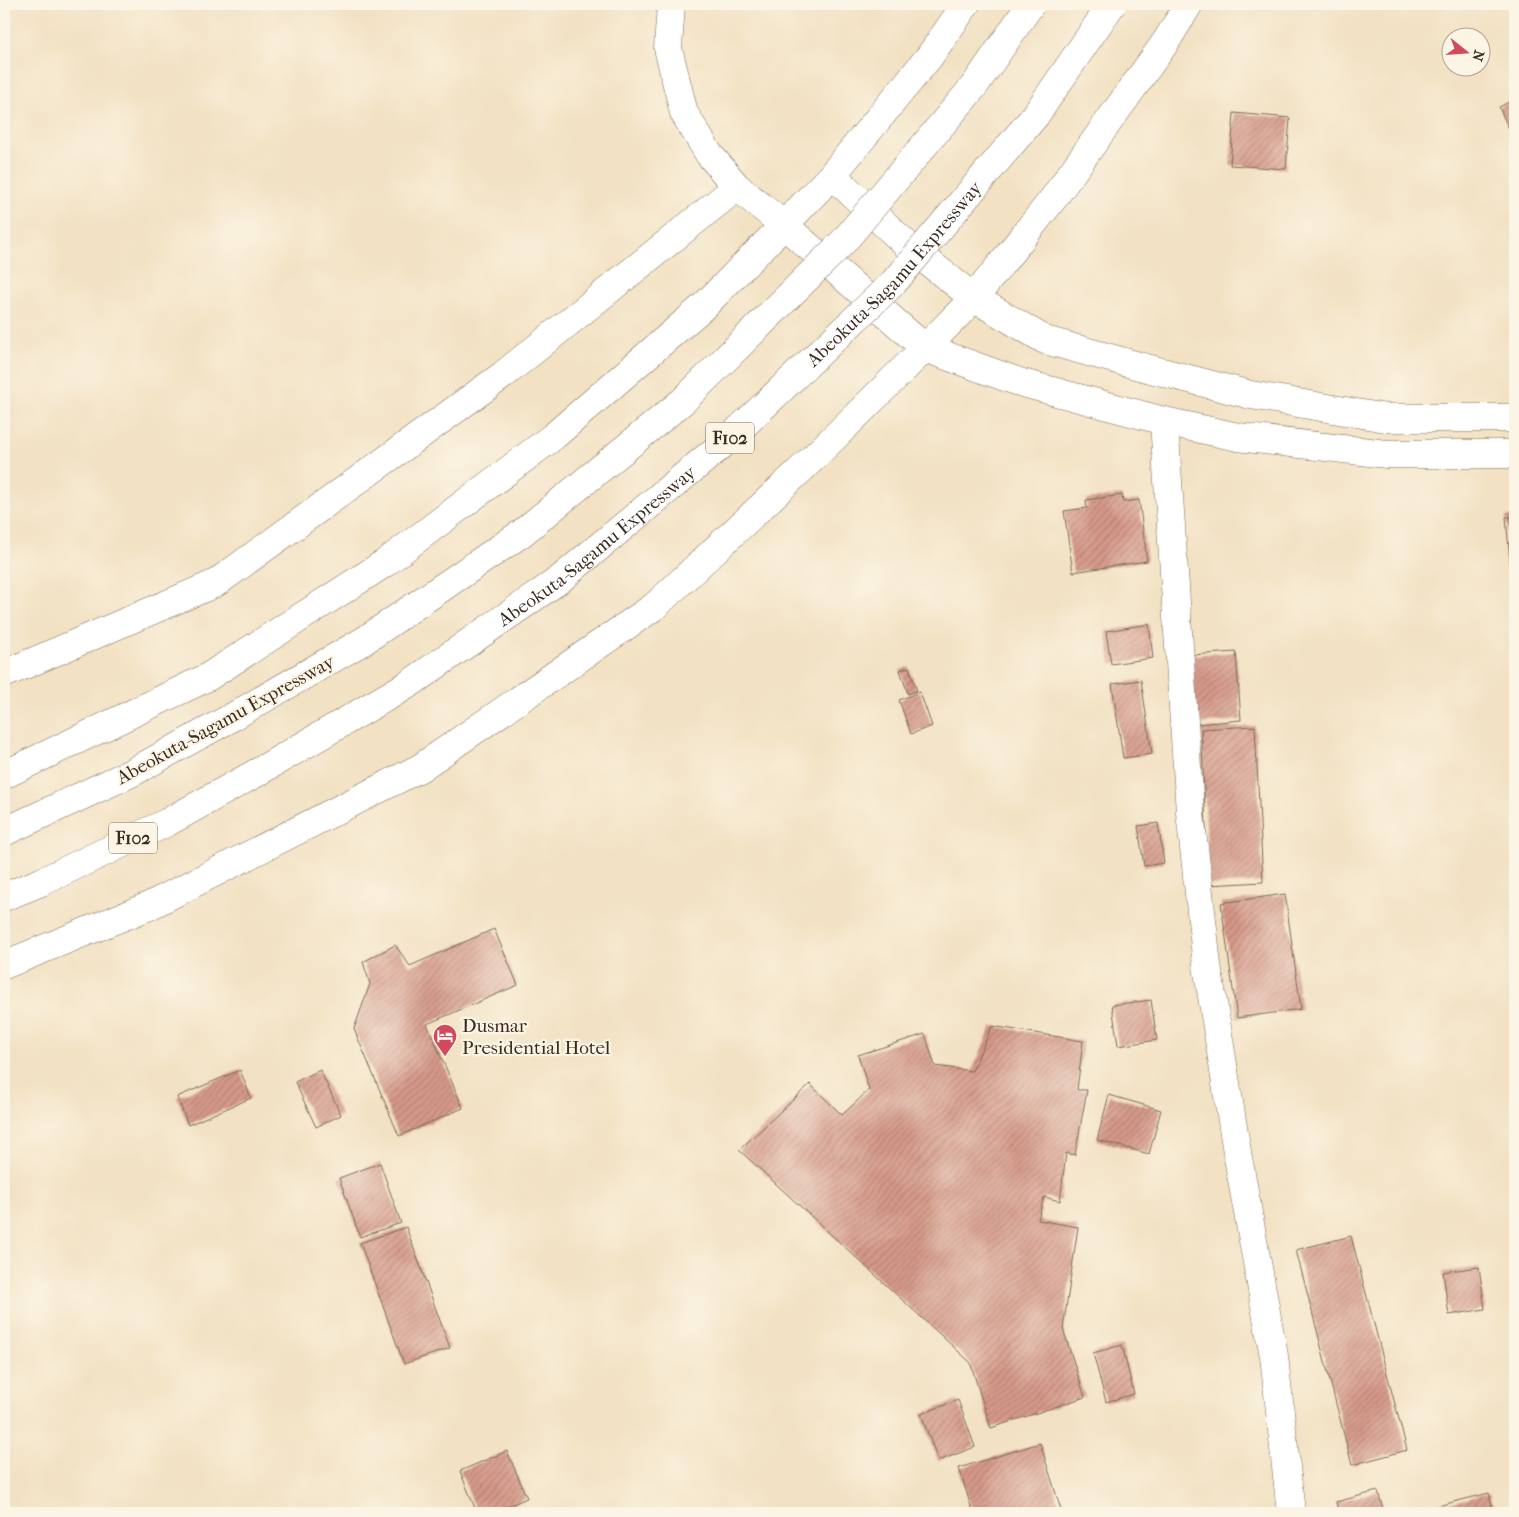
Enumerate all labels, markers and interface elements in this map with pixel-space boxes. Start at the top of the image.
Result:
north arrow [1442,28,1492,78]
text: N [1468,48,1488,64]
street label: Abeokuta-Sagamu Expressway [802,176,987,372]
road number: F102 [706,422,754,453]
street label: Abeokuta-Sagamu Expressway [493,461,701,632]
street label: Abeokuta-Sagamu Expressway [112,650,339,790]
road number: F102 [109,822,157,854]
place label: Dusmar Presidential Hotel [462,1015,610,1059]
hotel icon: Dusmar Presidential Hotel [432,1023,458,1057]

